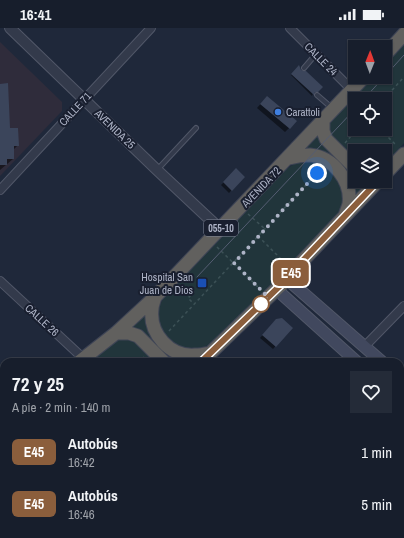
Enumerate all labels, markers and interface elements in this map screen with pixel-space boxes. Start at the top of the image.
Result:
text: 16:41 [20,4,51,25]
street label: CALLE 24 [302,40,340,78]
north arrow [348,40,392,84]
map controls [348,40,392,188]
street label: CALLE 71 [56,89,94,129]
button: locate [348,92,392,136]
place label: Carattoli [286,105,320,119]
street label: AVENIDA 25 [91,106,138,152]
marker: Carattoli [273,107,283,117]
button: layers [348,144,392,188]
your location [307,163,327,183]
street label: AVENIDA 72 [238,164,284,211]
road number: 055-10 [204,220,238,236]
line badge: E45 [268,260,314,286]
text: E45 [281,264,301,282]
place label: Hospital San Juan de Dios [140,270,193,297]
marker: Hospital San Juan de Dios [196,277,208,289]
unlabelled marker [252,295,270,313]
street label: CALLE 26 [22,301,62,339]
text: 72 y 25 [12,371,64,397]
button: heart [350,371,392,413]
text: A pie · 2 min · 140 m [12,399,110,416]
text: Autobús [68,433,118,454]
text: 1 min [361,442,392,463]
text: E45 [24,443,44,461]
text: 16:42 [68,454,95,471]
text: Autobús [68,485,118,506]
text: 5 min [361,494,392,515]
text: E45 [24,495,44,513]
text: 16:46 [68,506,95,523]

